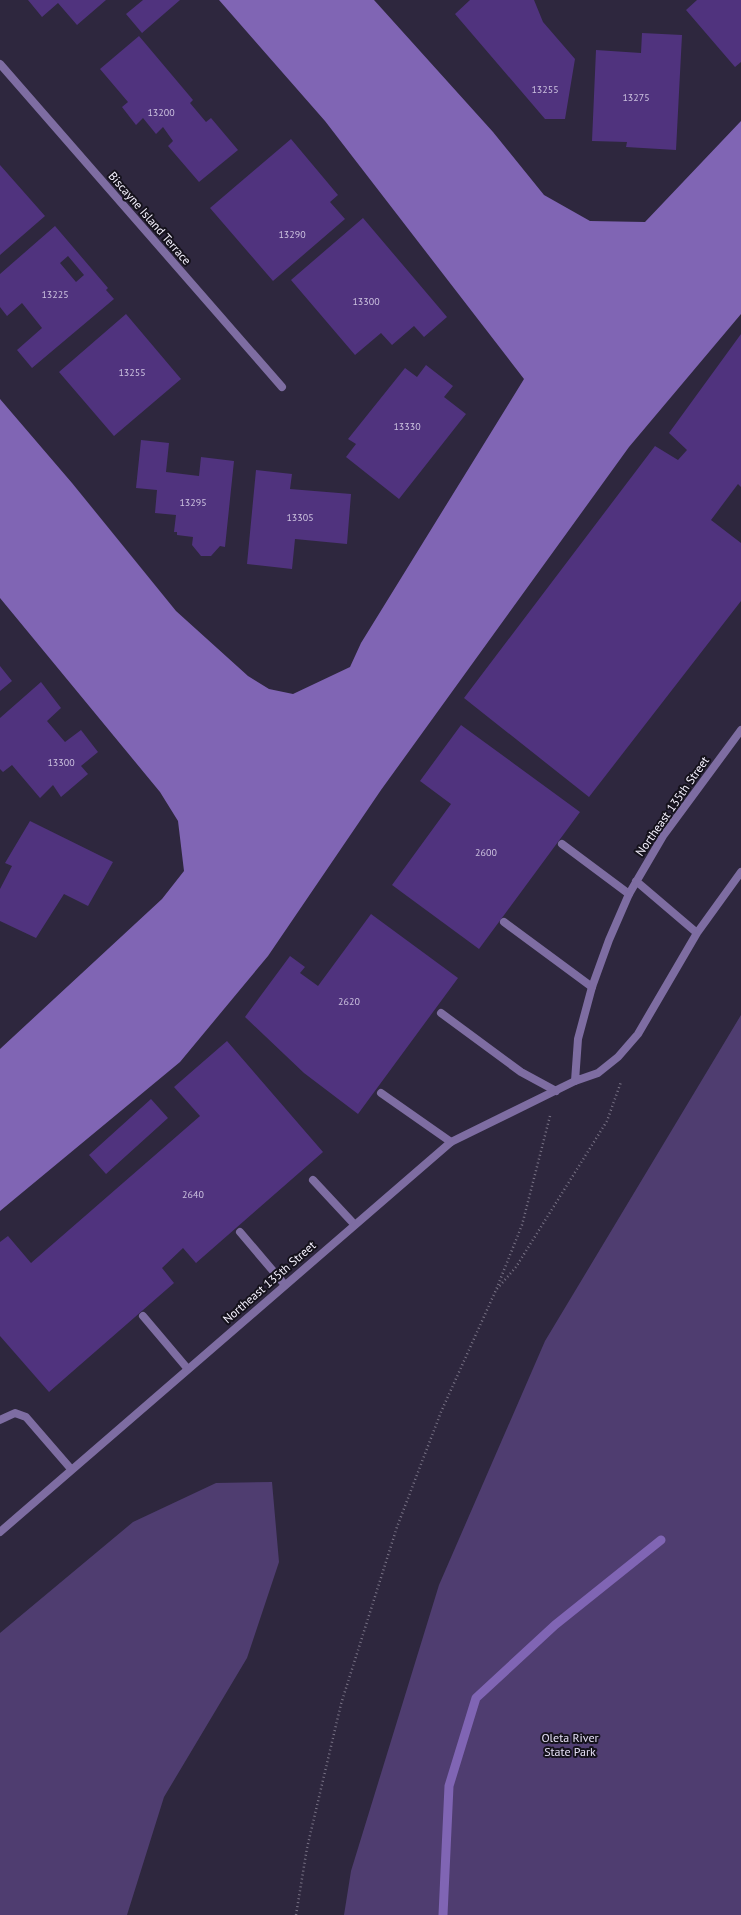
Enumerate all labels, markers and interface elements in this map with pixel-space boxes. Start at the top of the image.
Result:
house number: 13255 [531,83,559,96]
house number: 13275 [622,91,650,104]
house number: 13200 [147,106,175,119]
street label: Biscayne Island Terrace [105,168,195,268]
house number: 13290 [278,228,306,241]
house number: 13225 [41,288,69,301]
house number: 13300 [352,295,380,308]
house number: 13255 [118,366,146,379]
house number: 13330 [393,420,421,433]
house number: 13295 [179,496,207,509]
house number: 13305 [286,511,314,524]
street label: Northeast 135th Street [632,753,712,859]
house number: 13300 [47,756,75,769]
house number: 2600 [475,846,497,859]
house number: 2620 [338,995,360,1008]
house number: 2640 [182,1188,204,1201]
street label: Northeast 135th Street [220,1238,318,1326]
park label: Oleta River State Park [541,1730,599,1759]

